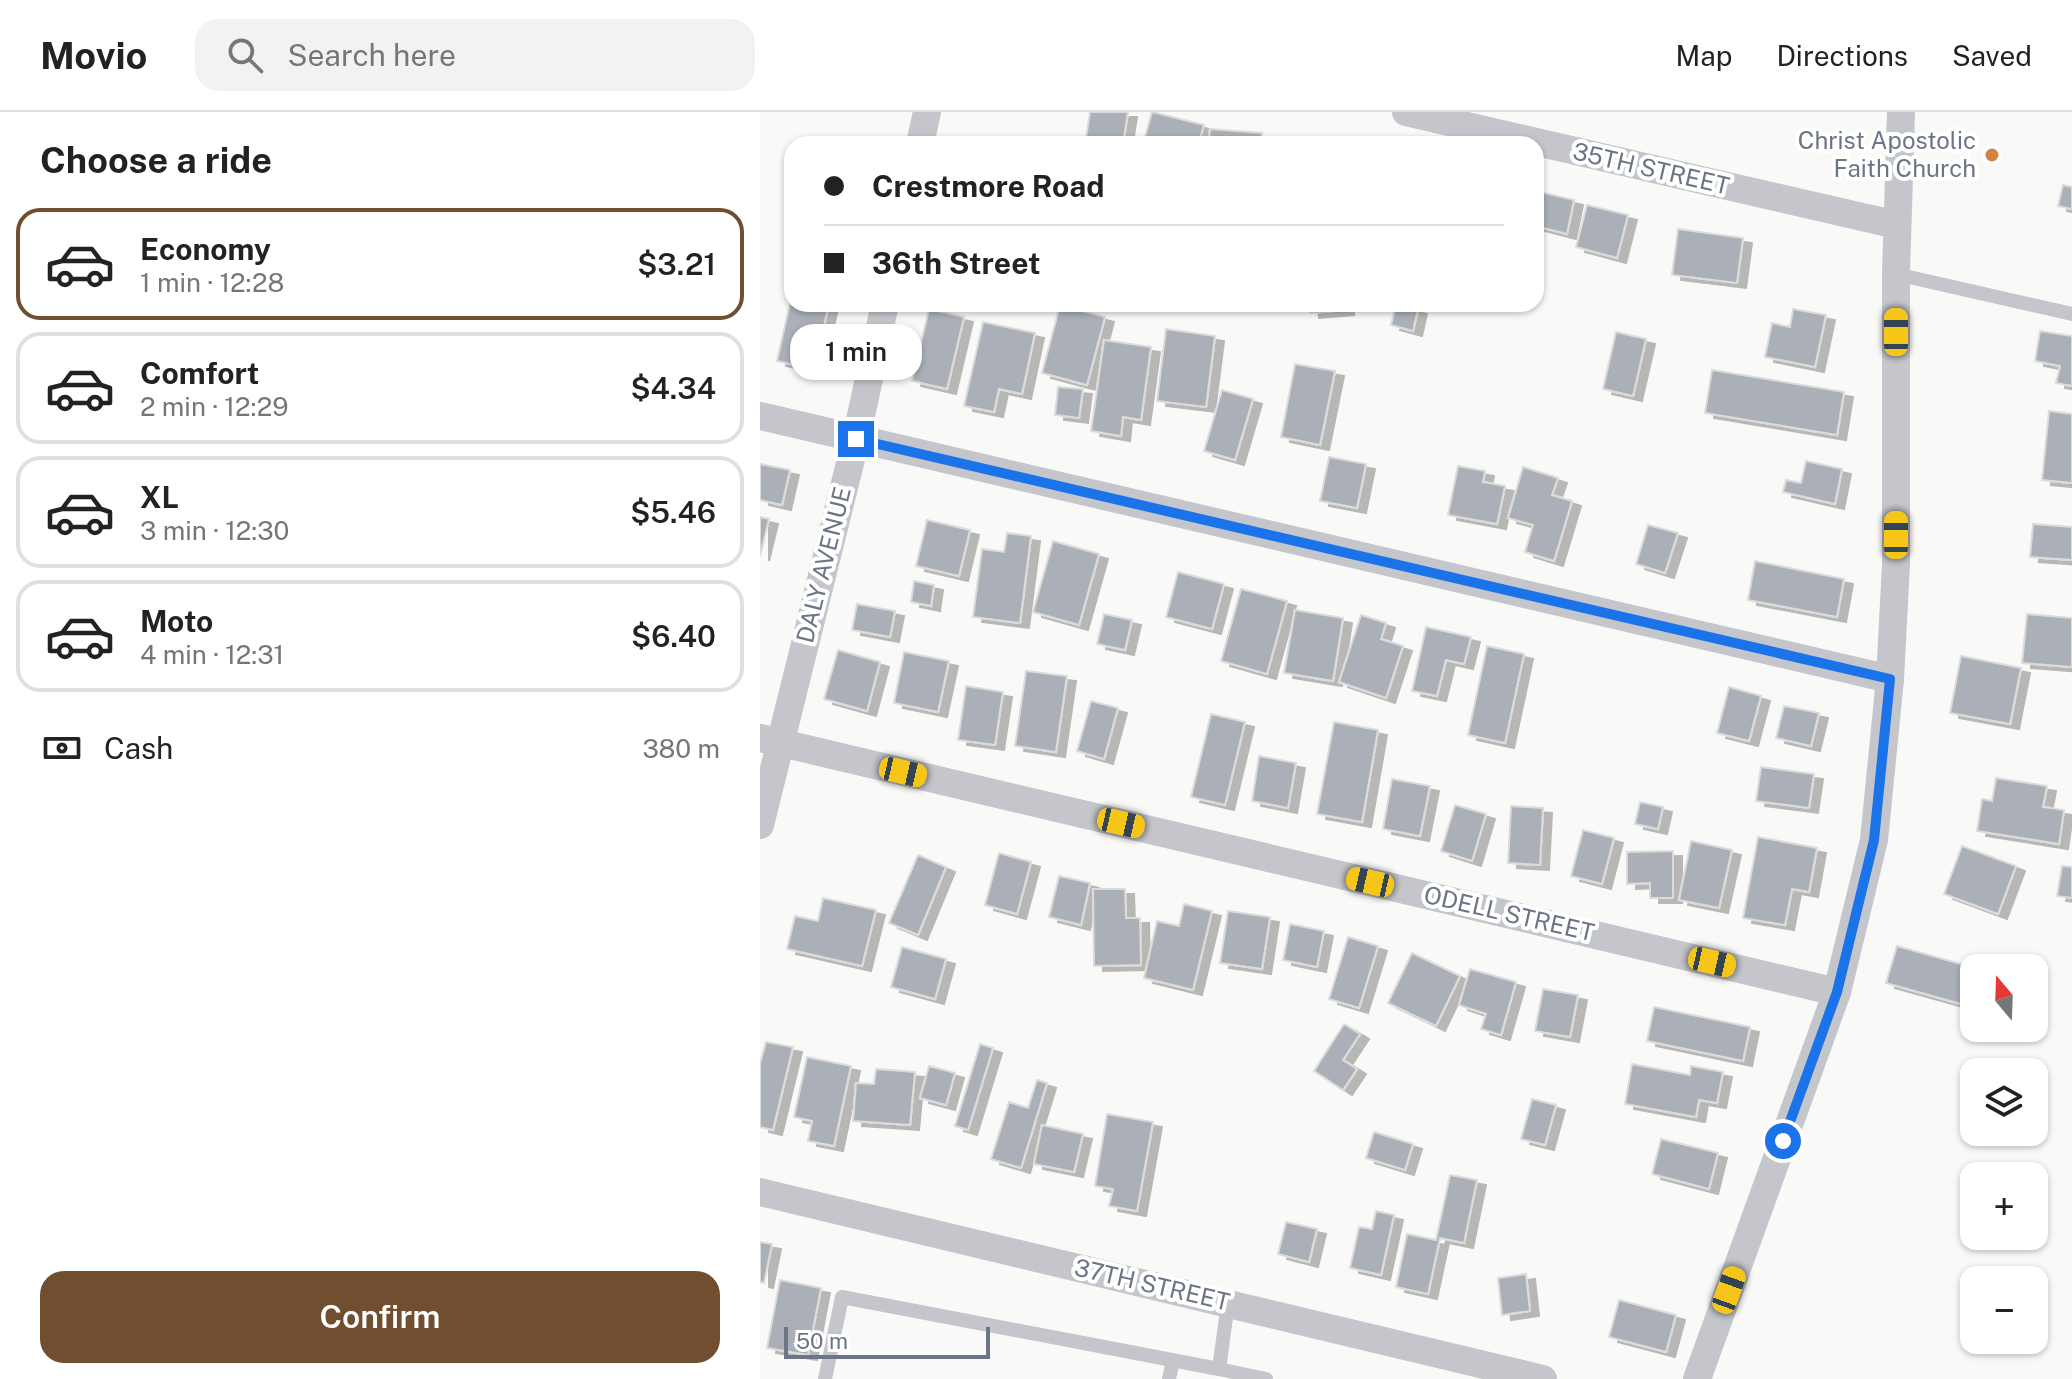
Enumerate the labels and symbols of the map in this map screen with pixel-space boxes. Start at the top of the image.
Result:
place label: Christ Apostolic Faith Church [1798,126,1976,182]
street label: 35TH STREET [1570,136,1732,200]
marker: Christ Apostolic Faith Church [1983,146,2001,164]
car [1884,308,1908,356]
callout: 1 min [790,323,922,379]
route end [838,421,874,457]
street label: DALY AVENUE [790,484,856,646]
car [1884,511,1908,559]
car [877,755,929,789]
car [1095,806,1147,840]
car [1344,865,1396,899]
street label: ODELL STREET [1421,880,1597,946]
car [1686,945,1738,979]
north arrow [1960,954,2048,1042]
route start [1765,1123,1801,1159]
street label: 37TH STREET [1072,1253,1233,1315]
car [1710,1263,1748,1317]
scale bar [784,1323,990,1359]

